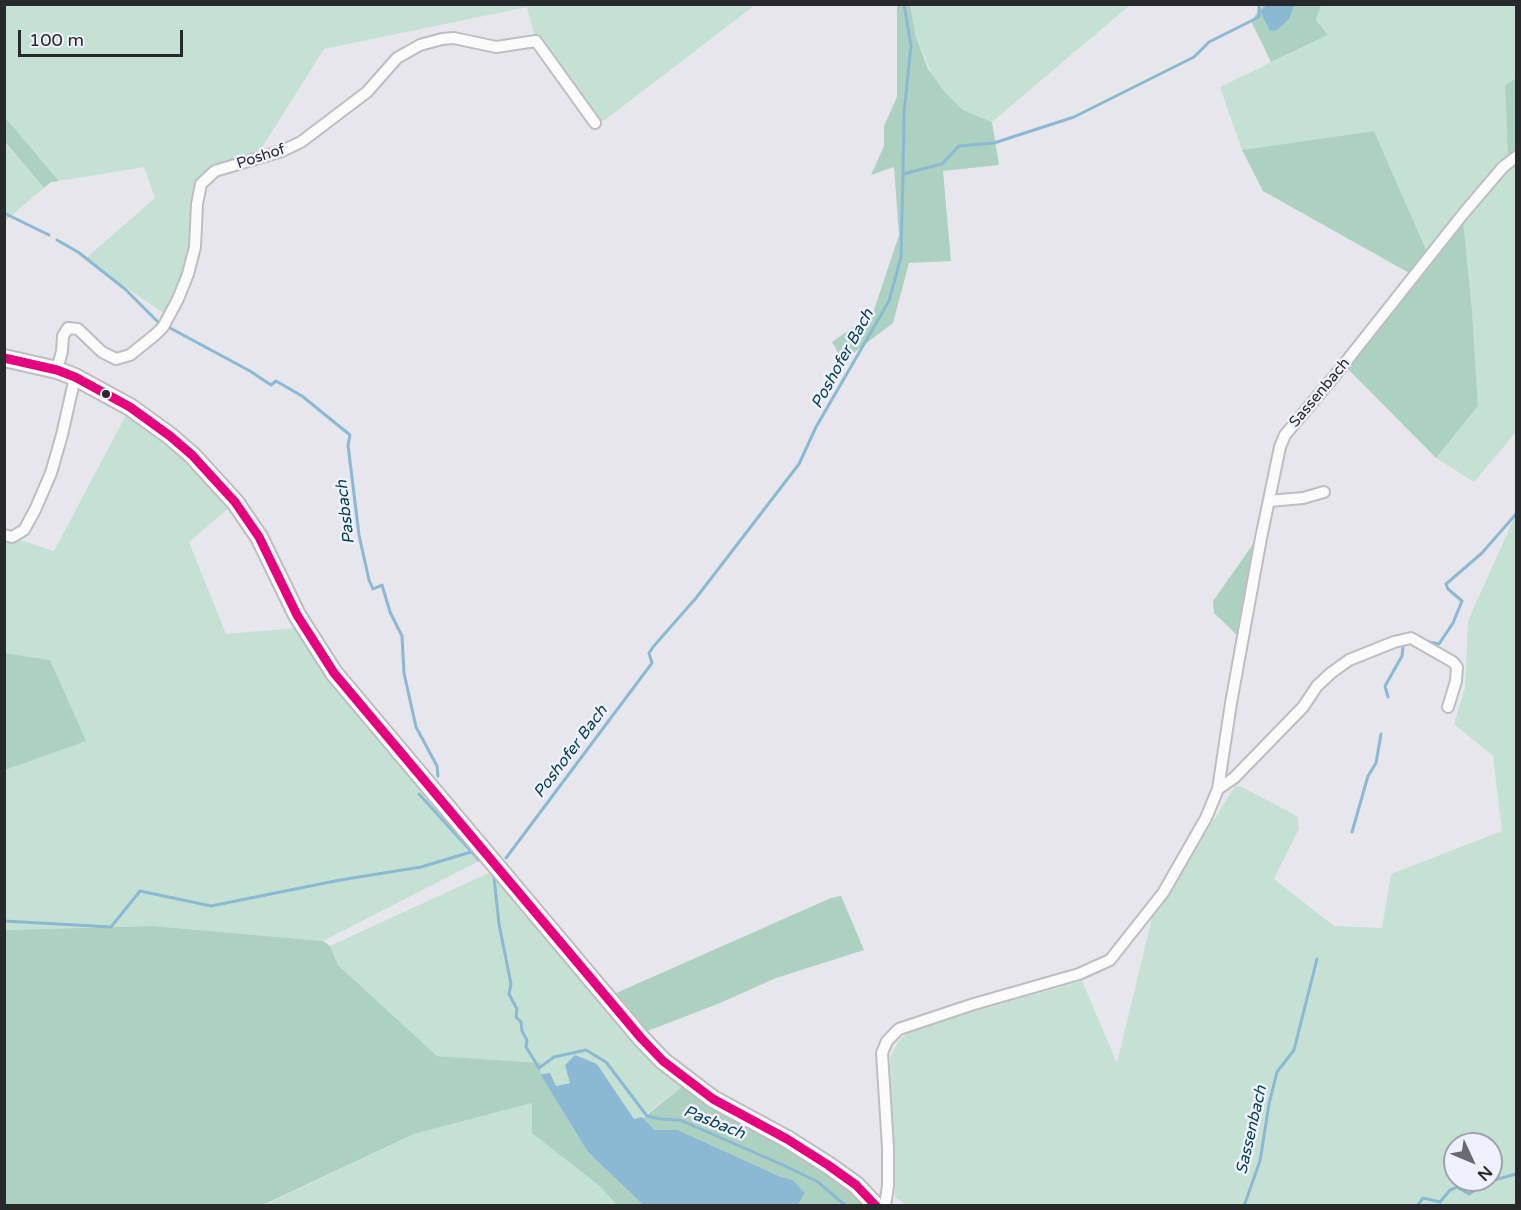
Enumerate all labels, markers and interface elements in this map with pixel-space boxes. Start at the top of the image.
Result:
scale bar [21,18,186,56]
text: 100 m [29,29,84,51]
street label: Poshof [234,141,288,173]
water label: Poshofer Bach [808,306,878,412]
street label: Sassenbach [1286,355,1354,431]
unlabelled marker [100,388,112,400]
water label: Pasbach [333,479,359,545]
water label: Poshofer Bach [530,702,612,802]
water label: Sassenbach [1232,1084,1272,1176]
water label: Pasbach [681,1102,747,1144]
north arrow [1443,1132,1503,1192]
text: N [1473,1162,1496,1185]

